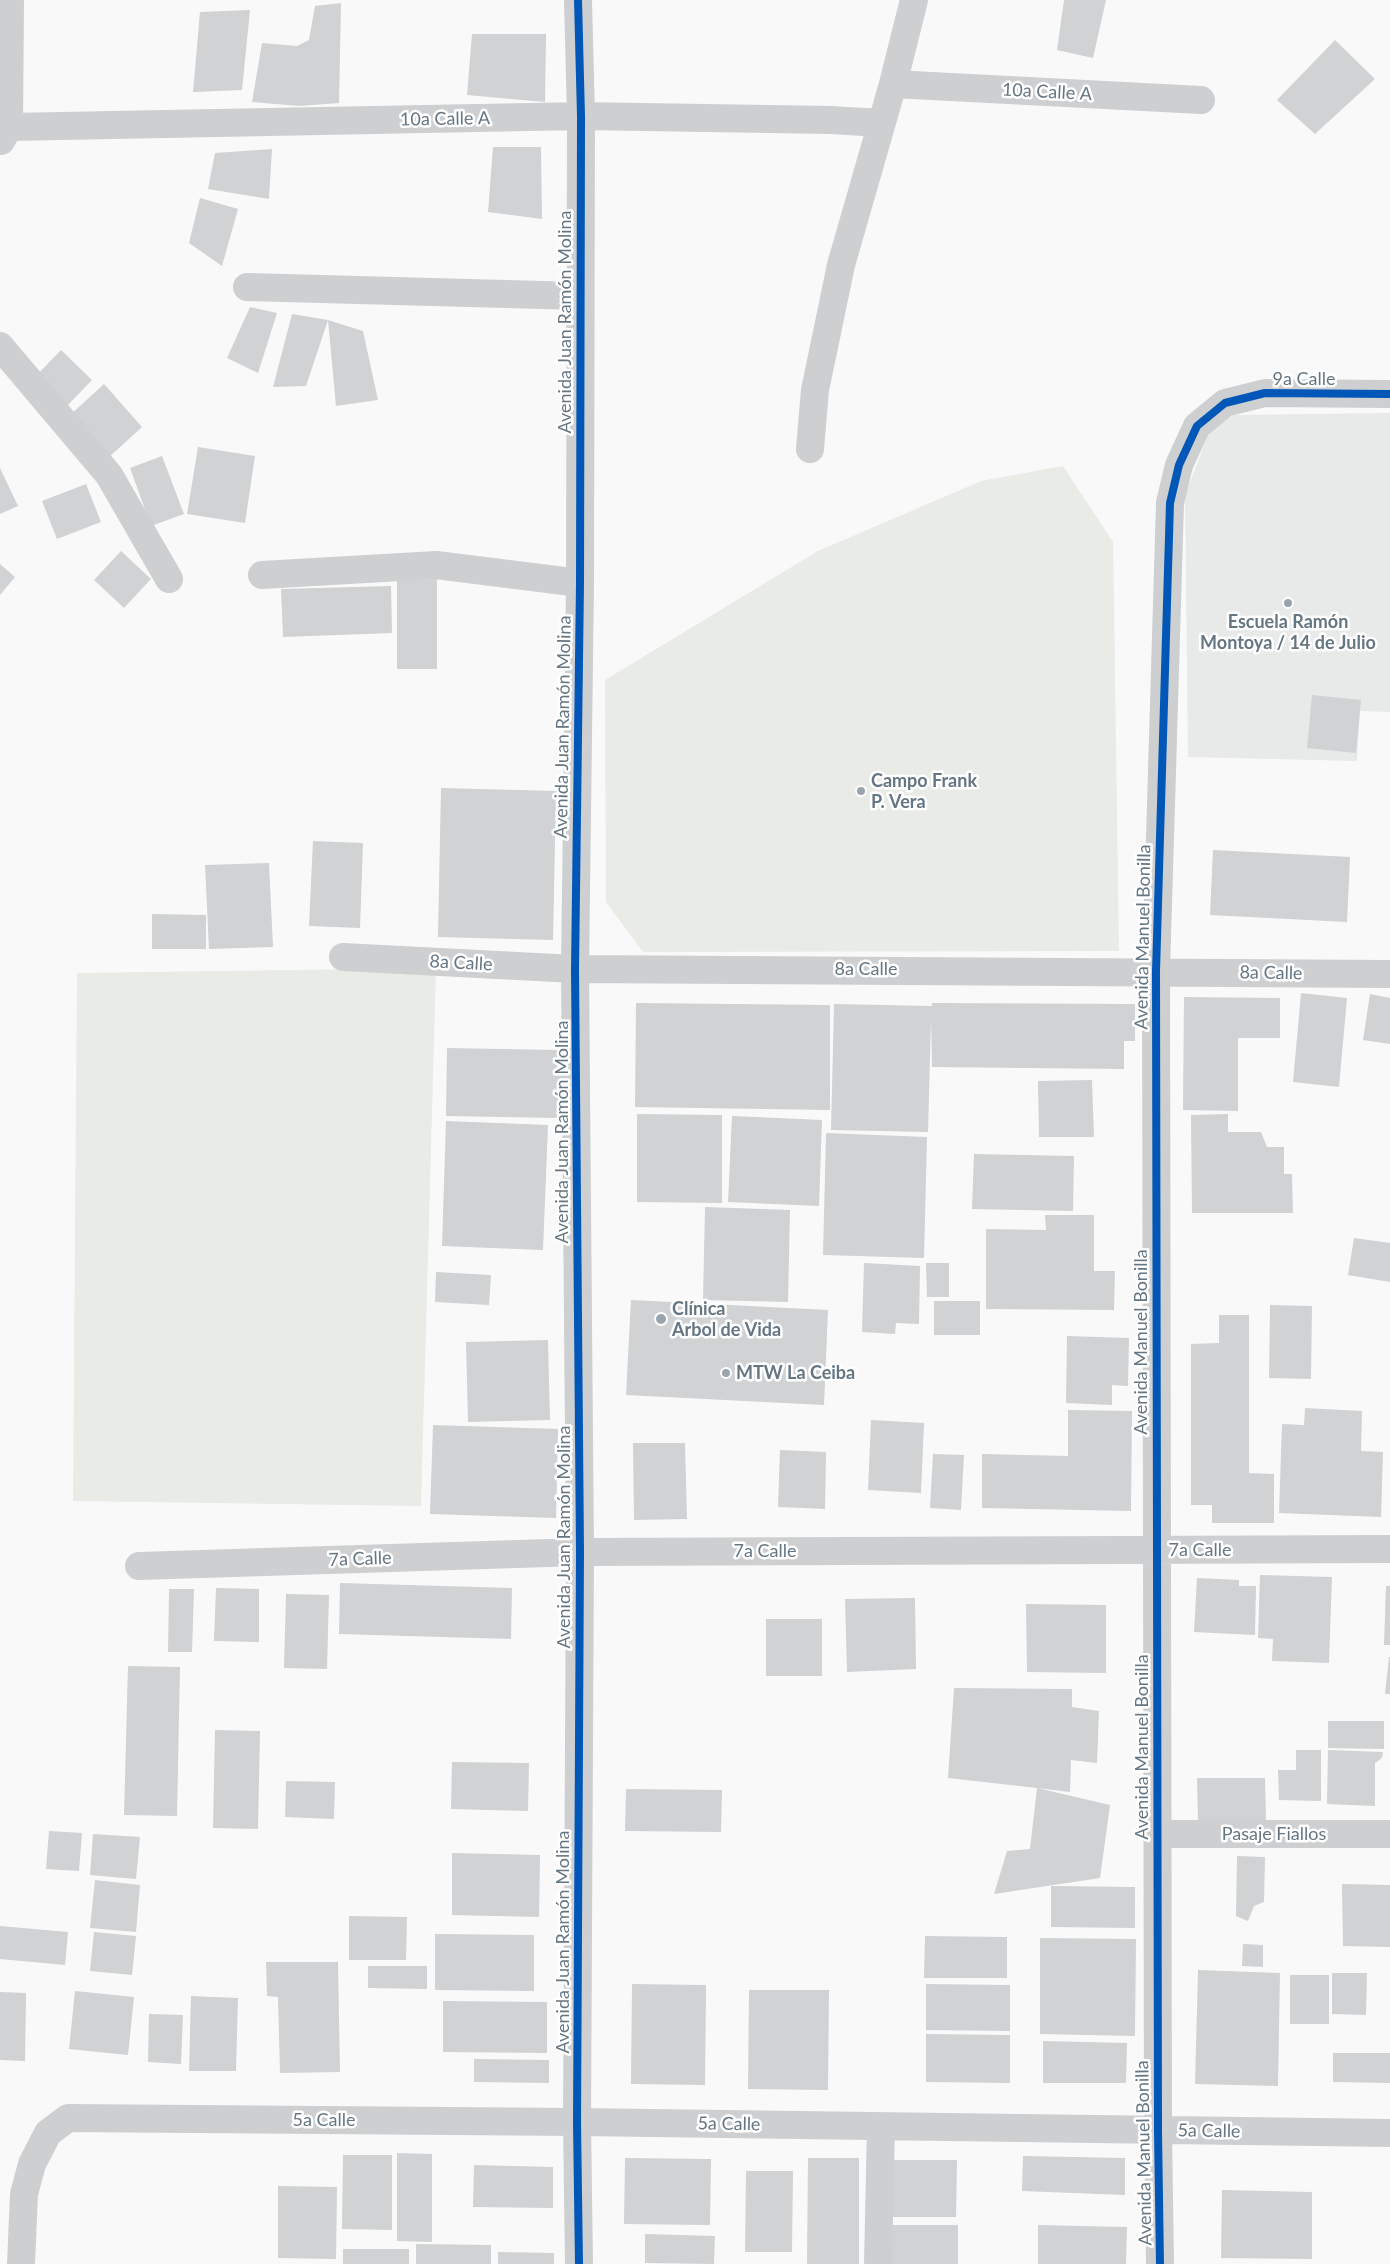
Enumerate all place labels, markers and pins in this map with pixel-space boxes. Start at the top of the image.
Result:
marker: Escuela Ramón Montoya / 14 de Julio [1282,597,1294,609]
place label: Escuela Ramón Montoya / 14 de Julio [1200,611,1376,654]
place label: Campo Frank P. Vera [871,770,977,812]
marker: Campo Frank P. Vera [855,785,867,797]
place label: Clínica Arbol de Vida [672,1298,781,1340]
marker: Clínica Arbol de Vida [654,1312,668,1326]
place label: MTW La Ceiba [736,1362,855,1384]
marker: MTW La Ceiba [720,1367,732,1379]

